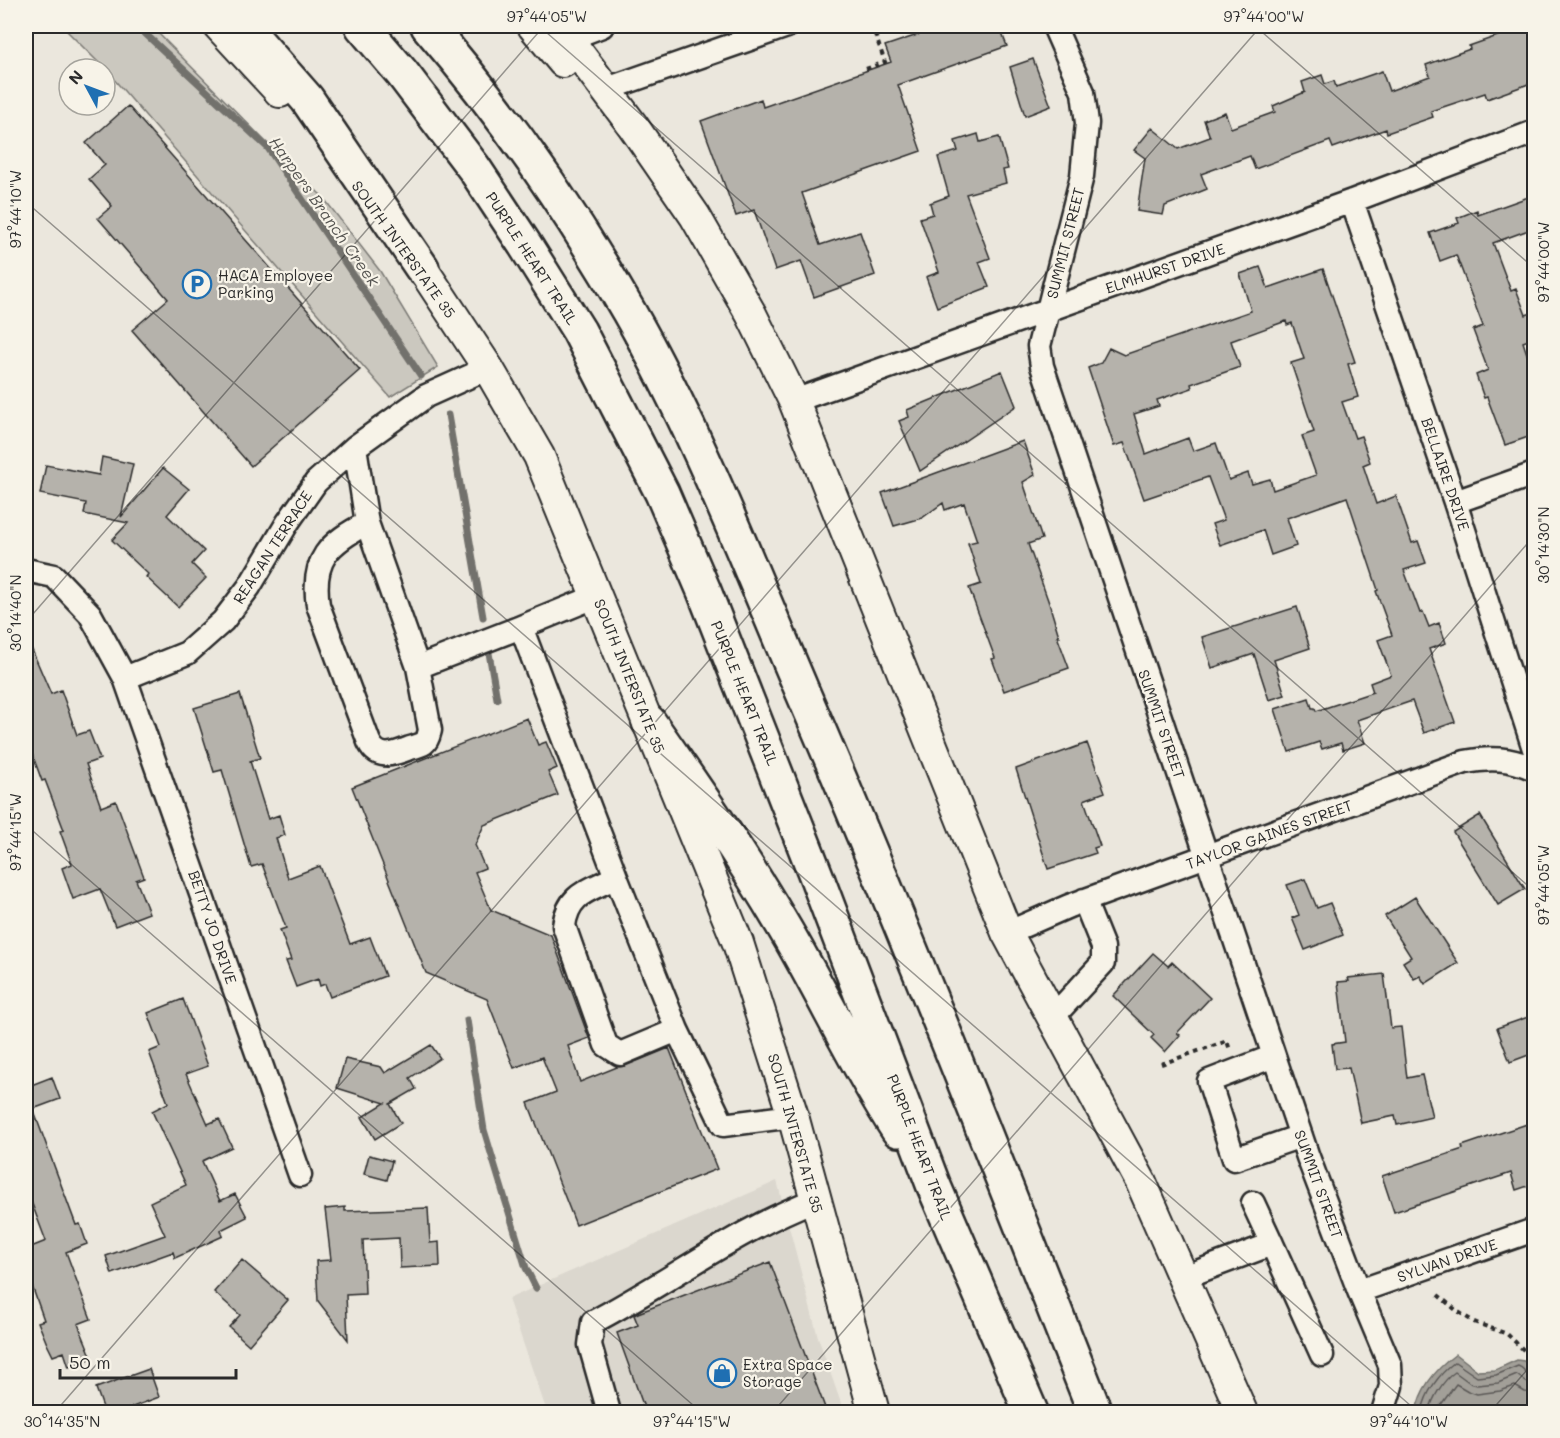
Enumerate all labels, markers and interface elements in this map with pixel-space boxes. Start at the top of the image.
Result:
text: 97°44'05"W [507,6,587,26]
text: 97°44'00"W [1224,6,1304,26]
north arrow [57,57,117,117]
text: N [63,65,87,88]
water label: Harpers Branch Creek [265,132,385,290]
text: 97°44'10"W [5,170,25,248]
street label: SOUTH INTERSTATE 35 [347,176,461,322]
street label: SUMMIT STREET [1042,185,1088,301]
street label: PURPLE HEART TRAIL [482,188,583,328]
text: 97°44'00"W [1533,222,1553,302]
street label: ELMHURST DRIVE [1103,238,1228,298]
place label: HACA Employee Parking [218,265,333,302]
parking icon: HACA Employee Parking [181,268,213,300]
street label: BELLAIRE DRIVE [1417,415,1475,534]
street label: REAGAN TERRACE [228,486,316,607]
text: 30°14'30"N [1533,506,1553,584]
text: 30°14'40"N [5,574,25,652]
street label: SOUTH INTERSTATE 35 [590,596,670,756]
street label: PURPLE HEART TRAIL [707,618,783,768]
street label: SUMMIT STREET [1134,667,1190,781]
text: 97°44'15"W [5,793,25,871]
street label: TAYLOR GAINES STREET [1183,795,1355,873]
text: 97°44'05"W [1533,845,1553,925]
street label: BETTY JO DRIVE [184,868,242,987]
street label: SOUTH INTERSTATE 35 [764,1051,828,1215]
street label: PURPLE HEART TRAIL [883,1071,957,1223]
street label: SUMMIT STREET [1290,1127,1348,1241]
street label: SYLVAN DRIVE [1394,1233,1500,1286]
scale bar [60,1342,236,1380]
text: 50 m [69,1350,111,1374]
place label: Extra Space Storage [743,1354,833,1391]
shop icon: Extra Space Storage [706,1357,738,1389]
text: 30°14'35"N [24,1411,100,1431]
text: 97°44'15"W [653,1411,731,1431]
text: 97°44'10"W [1370,1411,1448,1431]

